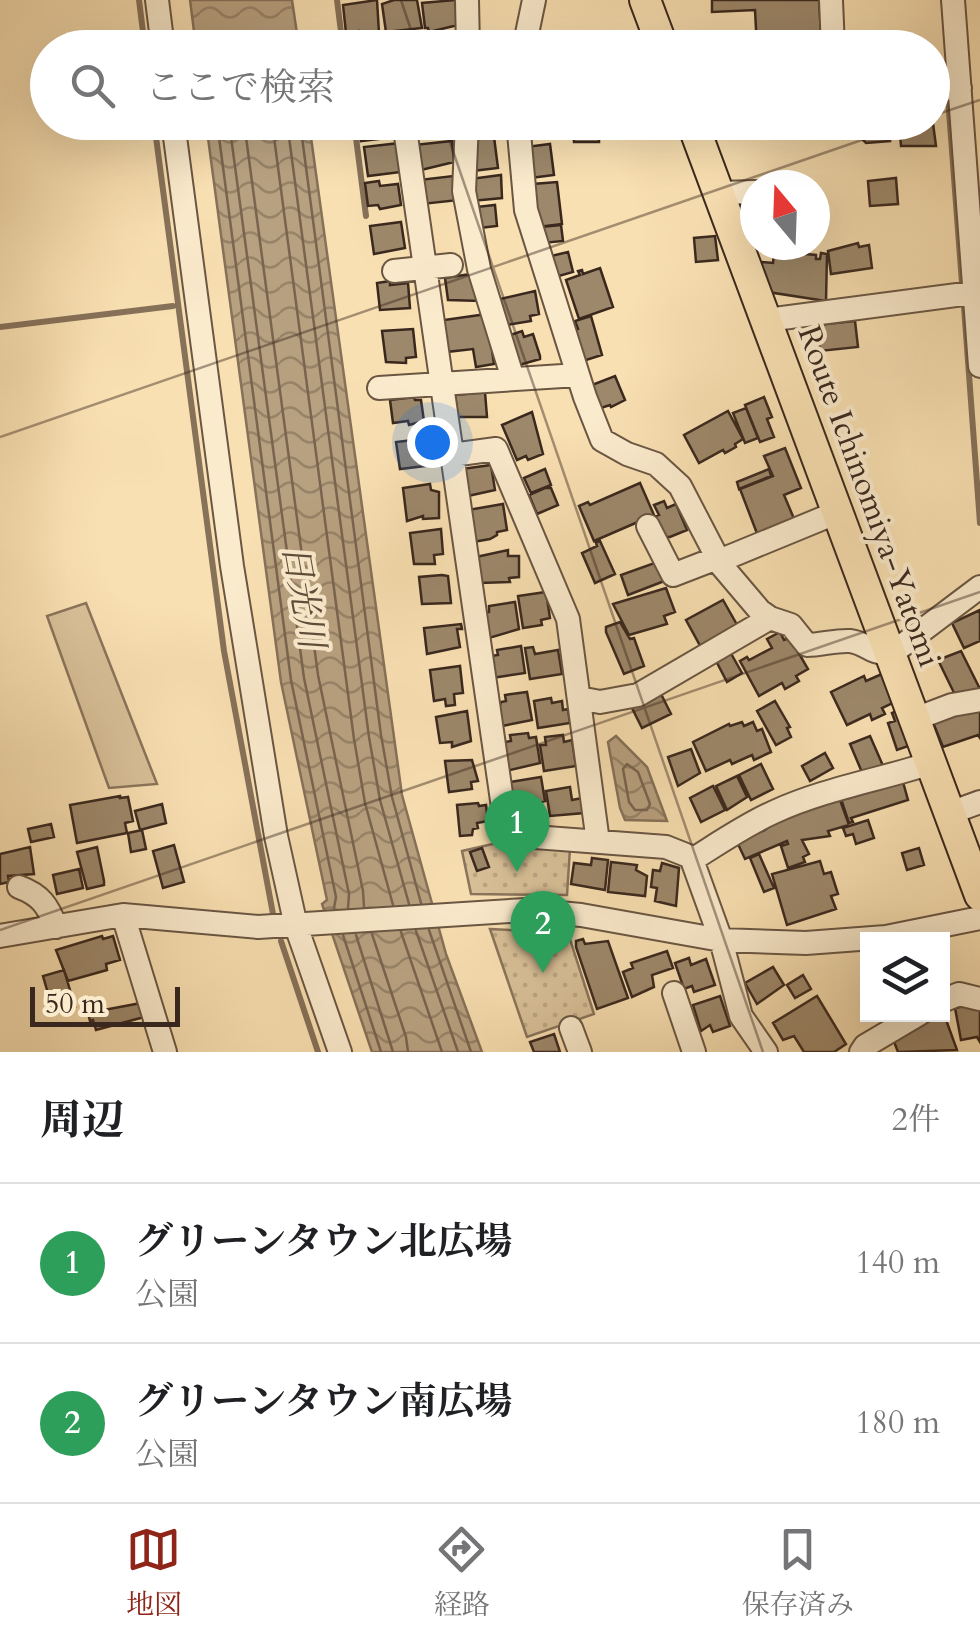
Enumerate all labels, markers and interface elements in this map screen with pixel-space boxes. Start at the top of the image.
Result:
search box [30,30,950,140]
icon: search [65,58,120,113]
text: ここで検索 [145,62,335,114]
north arrow [740,170,830,260]
street label: Route Ichinomiya-Yatomi [787,320,951,673]
your location [407,417,458,468]
water label: 日光川 [270,540,336,656]
pin: 1 [484,790,550,872]
pin: 2 [510,890,576,973]
map controls [860,932,950,1022]
button: layers [860,932,950,1022]
scale bar [30,982,180,1026]
text: 50 m [45,985,105,1023]
text: 周辺 [40,1092,124,1149]
text: 2件 [892,1098,940,1142]
text: グリーンタウン北広場 [135,1216,513,1268]
text: 1 [64,1241,81,1285]
text: 140 m [855,1241,940,1285]
text: 公園 [135,1273,199,1317]
text: グリーンタウン南広場 [135,1376,513,1428]
text: 2 [64,1401,81,1445]
text: 180 m [855,1401,940,1445]
text: 公園 [135,1433,199,1477]
tab: 地図 [126,1522,182,1624]
tab: 経路 [434,1522,490,1624]
tab: 保存済み [742,1522,854,1624]

